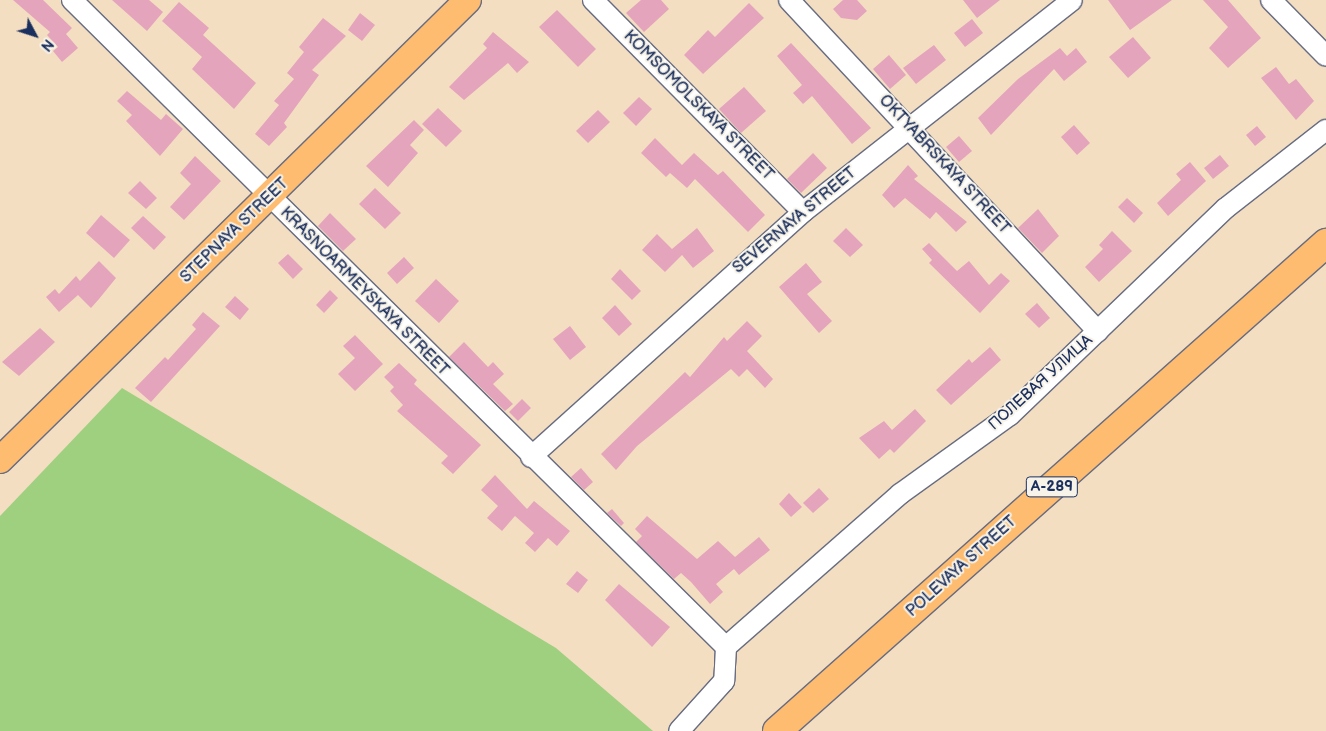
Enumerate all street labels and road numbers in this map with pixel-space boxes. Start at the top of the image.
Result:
street label: KOMSOMOLSKAYA STREET [619,27,777,185]
street label: OKTYABRSKAYA STREET [874,91,1014,239]
street label: SEVERNAYA STREET [729,164,861,278]
street label: STEPNAYA STREET [177,174,293,288]
street label: KRASNOARMEYSKAYA STREET [275,203,453,381]
street label: ПОЛЕВАЯ УЛИЦА [985,331,1097,435]
road number: А-289 [1026,474,1078,500]
street label: POLEVAYA STREET [903,512,1021,622]

